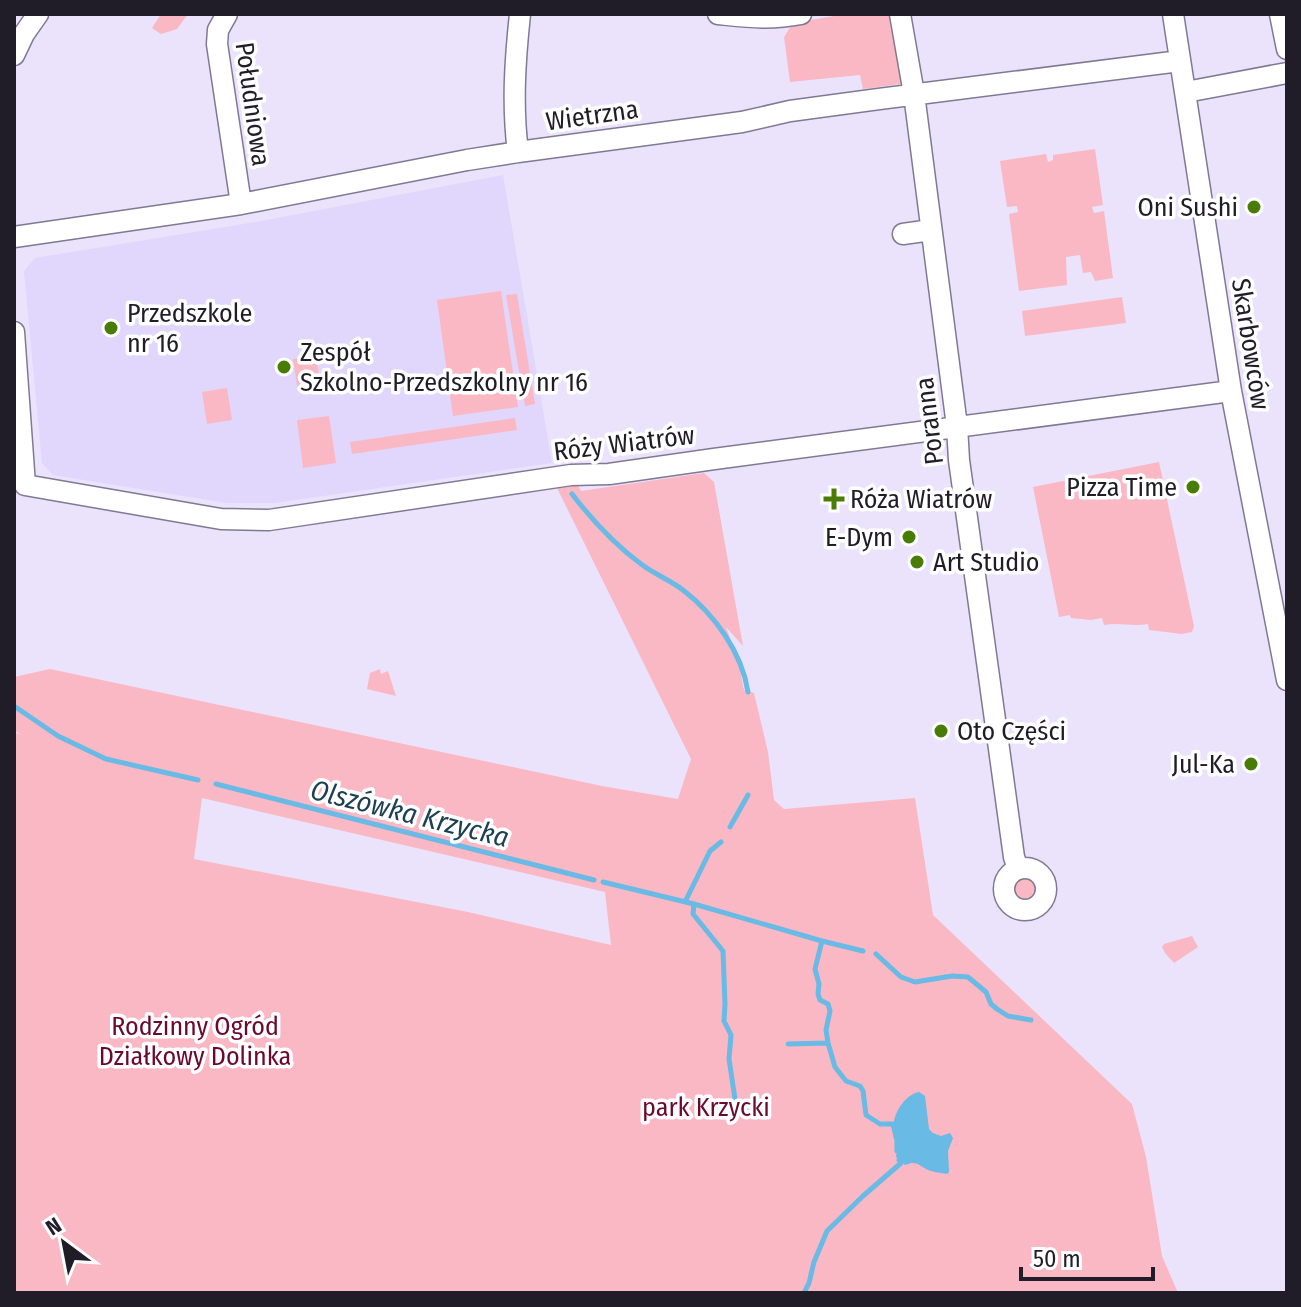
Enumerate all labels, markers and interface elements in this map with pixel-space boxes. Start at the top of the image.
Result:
street label: Południowa [228,40,277,168]
street label: Wietrzna [544,94,640,137]
place label: Oni Sushi [1137,192,1238,223]
marker: Oni Sushi [1245,198,1263,216]
street label: Skarbowców [1225,276,1276,412]
place label: Przedszkole nr 16 [127,298,252,359]
marker: Przedszkole nr 16 [102,319,120,337]
place label: Zespół Szkolno-Przedszkolny nr 16 [300,337,588,398]
marker: Zespół Szkolno-Przedszkolny nr 16 [275,358,293,376]
street label: Poranna [909,376,950,466]
street label: Róży Wiatrów [552,419,696,468]
place label: Pizza Time [1066,472,1177,503]
marker: Pizza Time [1184,478,1202,496]
place label: Róża Wiatrów [850,484,992,515]
marker: Róża Wiatrów [825,490,843,508]
place label: E-Dym [825,522,893,553]
marker: E-Dym [900,528,918,546]
place label: Art Studio [933,547,1040,578]
marker: Art Studio [908,553,926,571]
place label: Oto Części [957,716,1066,747]
marker: Oto Części [932,722,950,740]
place label: Jul-Ka [1172,749,1235,780]
marker: Jul-Ka [1242,755,1260,773]
water label: Olszówka Krzycka [307,773,512,854]
park label: Rodzinny Ogród Działkowy Dolinka [99,1011,291,1072]
park label: park Krzycki [642,1092,770,1123]
north arrow [24,1203,104,1283]
text: N [41,1212,66,1241]
scale bar [1021,1231,1153,1281]
text: 50 m [1033,1245,1081,1273]

